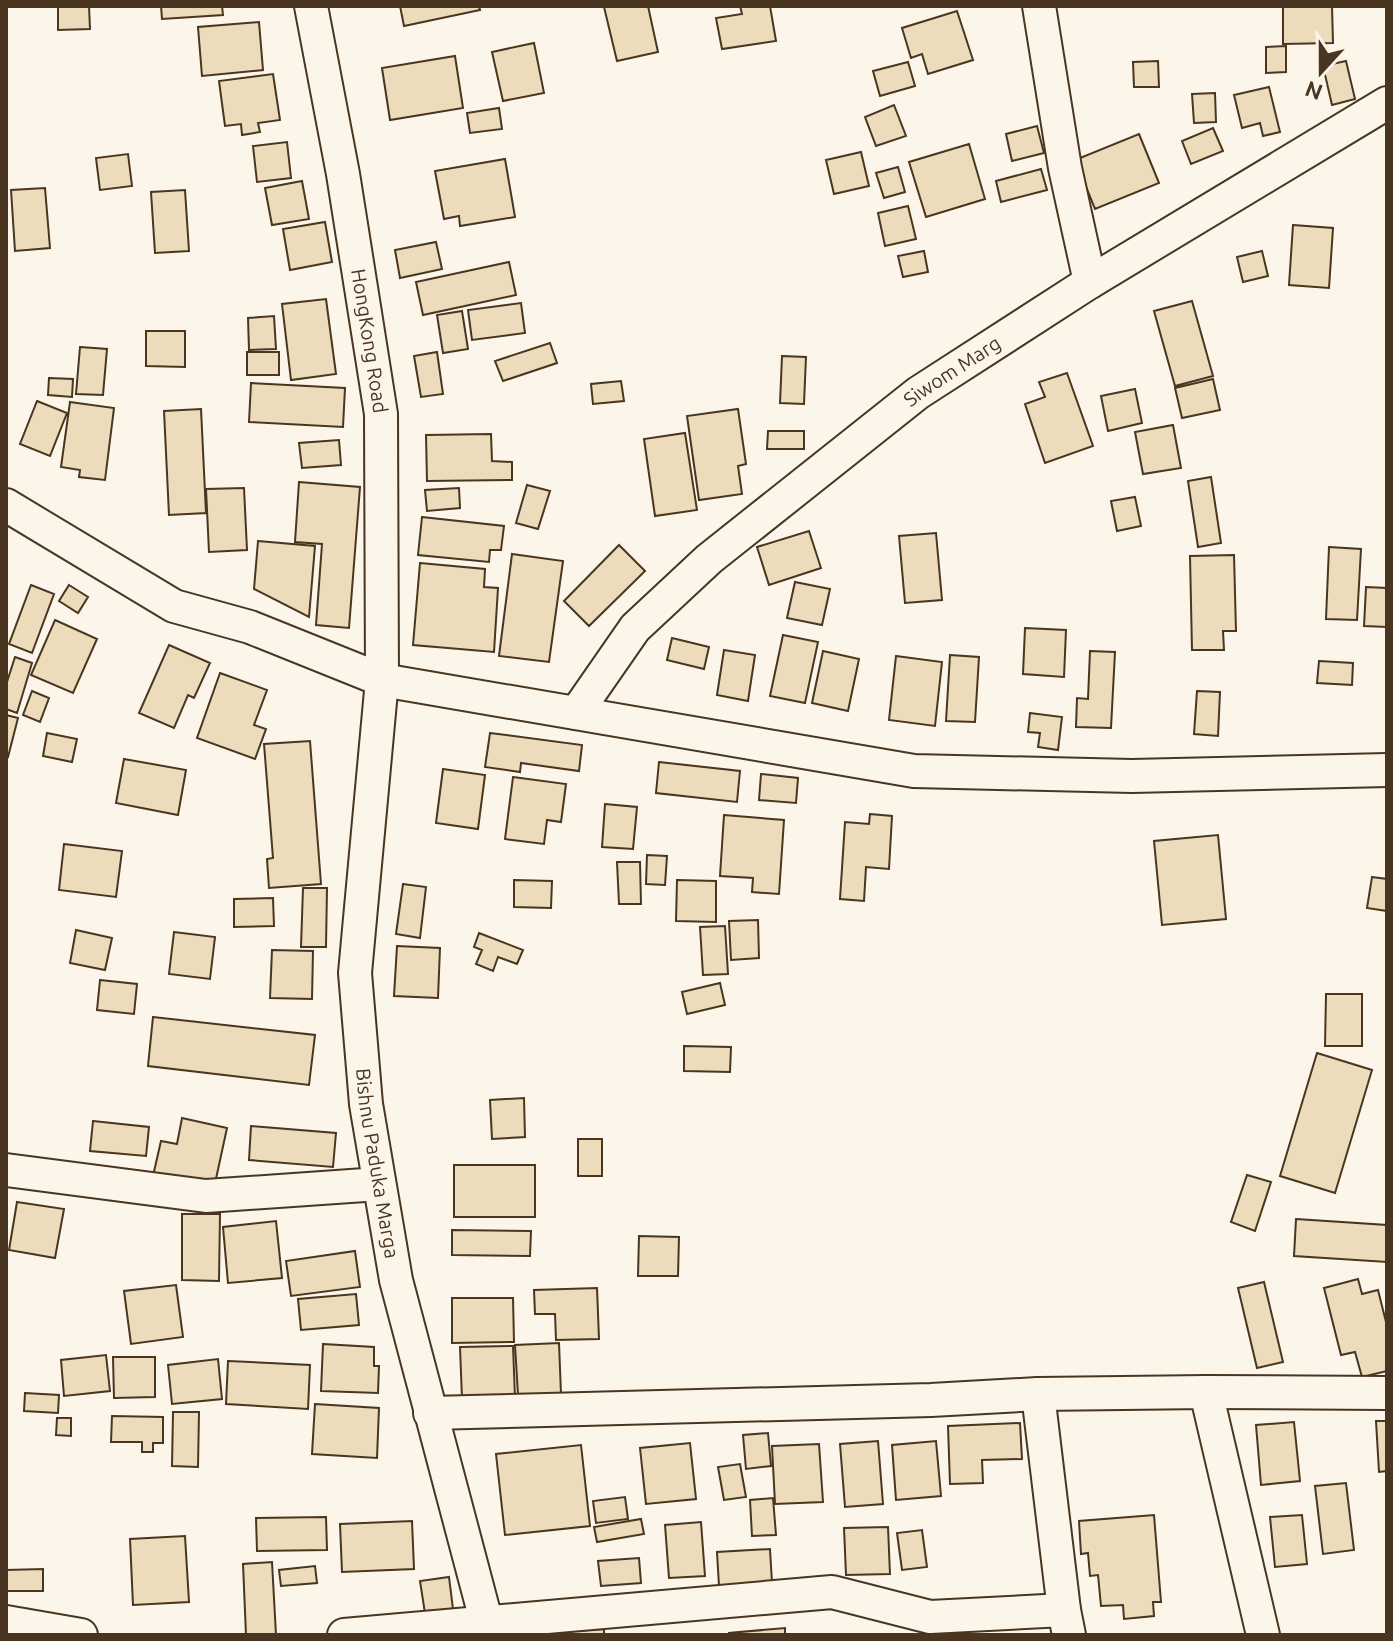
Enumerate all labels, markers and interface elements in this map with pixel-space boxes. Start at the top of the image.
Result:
north arrow [1281,32,1361,112]
text: N [1302,77,1326,106]
street label: HongKong Road [347,267,393,415]
street label: Siwom Marg [899,331,1005,411]
street label: Bishnu Paduka Marga [352,1067,404,1260]

